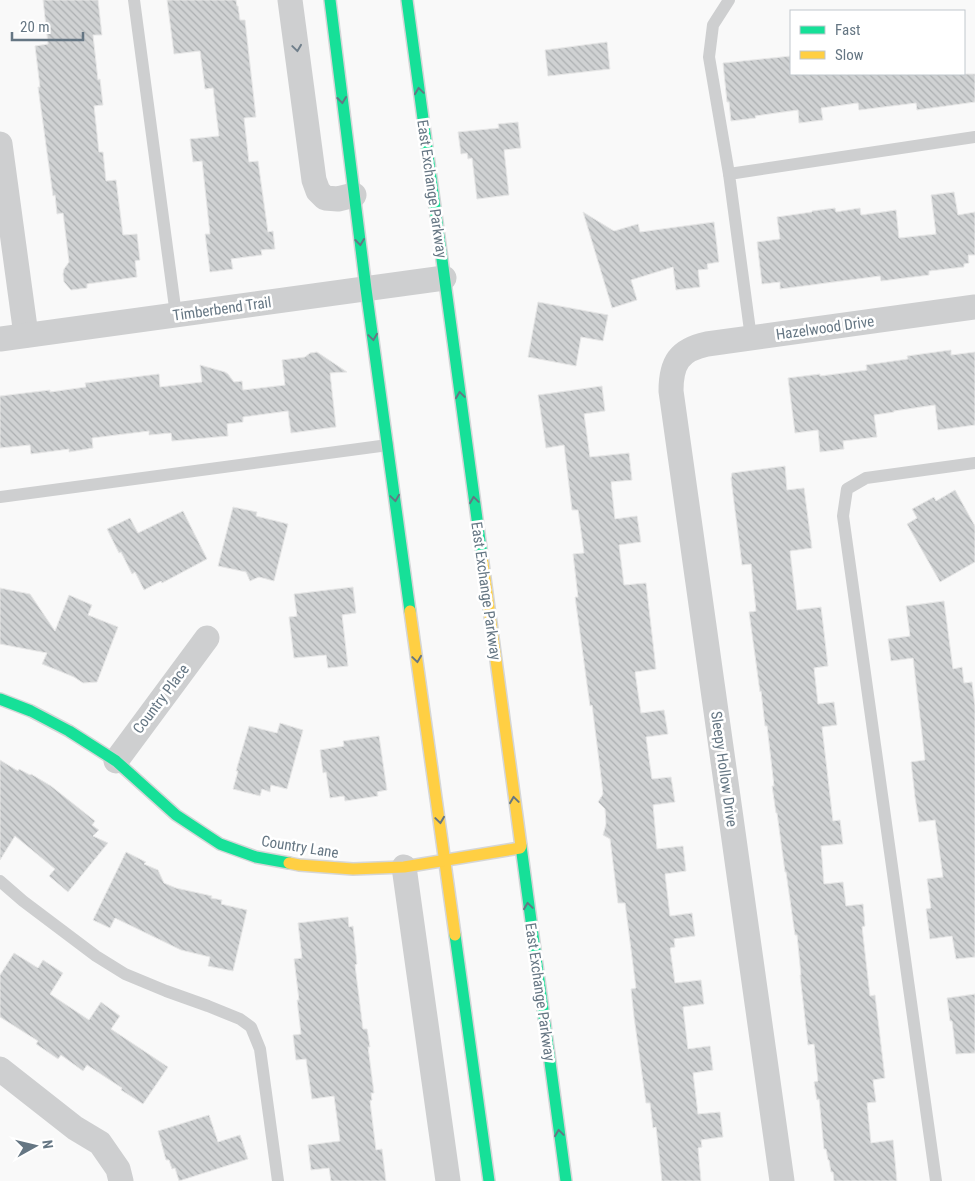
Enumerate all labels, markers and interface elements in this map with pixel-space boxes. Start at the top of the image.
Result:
scale bar [12,10,84,42]
legend [790,10,965,75]
text: 20 m [20,18,50,36]
text: Fast [835,21,860,39]
one-way arrow [291,44,301,53]
text: Slow [835,46,864,64]
one-way arrow [414,87,425,95]
one-way arrow [336,97,347,105]
street label: East Exchange Parkway [413,119,451,259]
one-way arrow [354,238,365,246]
street label: Timberbend Trail [172,293,272,325]
street label: Hazelwood Drive [775,312,875,344]
one-way arrow [367,333,378,341]
one-way arrow [455,391,465,400]
one-way arrow [389,494,400,502]
one-way arrow [469,496,480,504]
street label: East Exchange Parkway [467,521,505,661]
one-way arrow [412,654,422,663]
street label: Country Place [129,661,193,737]
street label: Sleepy Hollow Drive [707,710,741,828]
one-way arrow [509,796,520,804]
one-way arrow [434,815,444,824]
street label: Country Lane [260,832,340,862]
one-way arrow [523,902,534,910]
street label: East Exchange Parkway [521,922,559,1062]
north arrow [10,1121,60,1171]
one-way arrow [554,1128,565,1136]
text: N [39,1139,56,1150]

